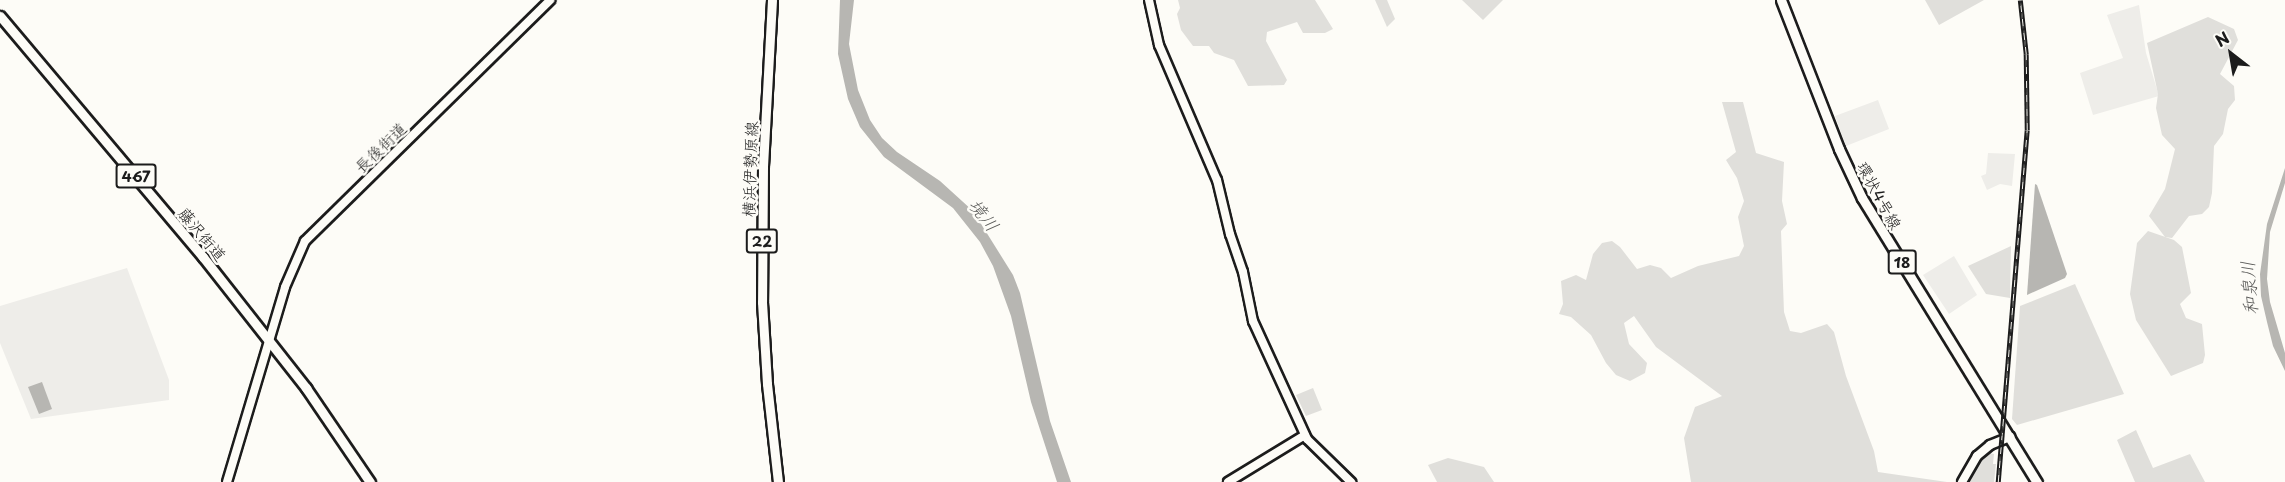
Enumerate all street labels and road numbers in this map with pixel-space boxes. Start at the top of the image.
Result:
street label: 長後街道 [350,118,410,176]
street label: 横浜伊勢原線 [738,121,760,217]
street label: 環状4号線 [1854,158,1906,232]
road number: 467 [115,164,157,188]
street label: 藤沢街道 [175,203,231,265]
road number: 22 [746,229,778,253]
road number: 18 [1887,250,1917,274]

